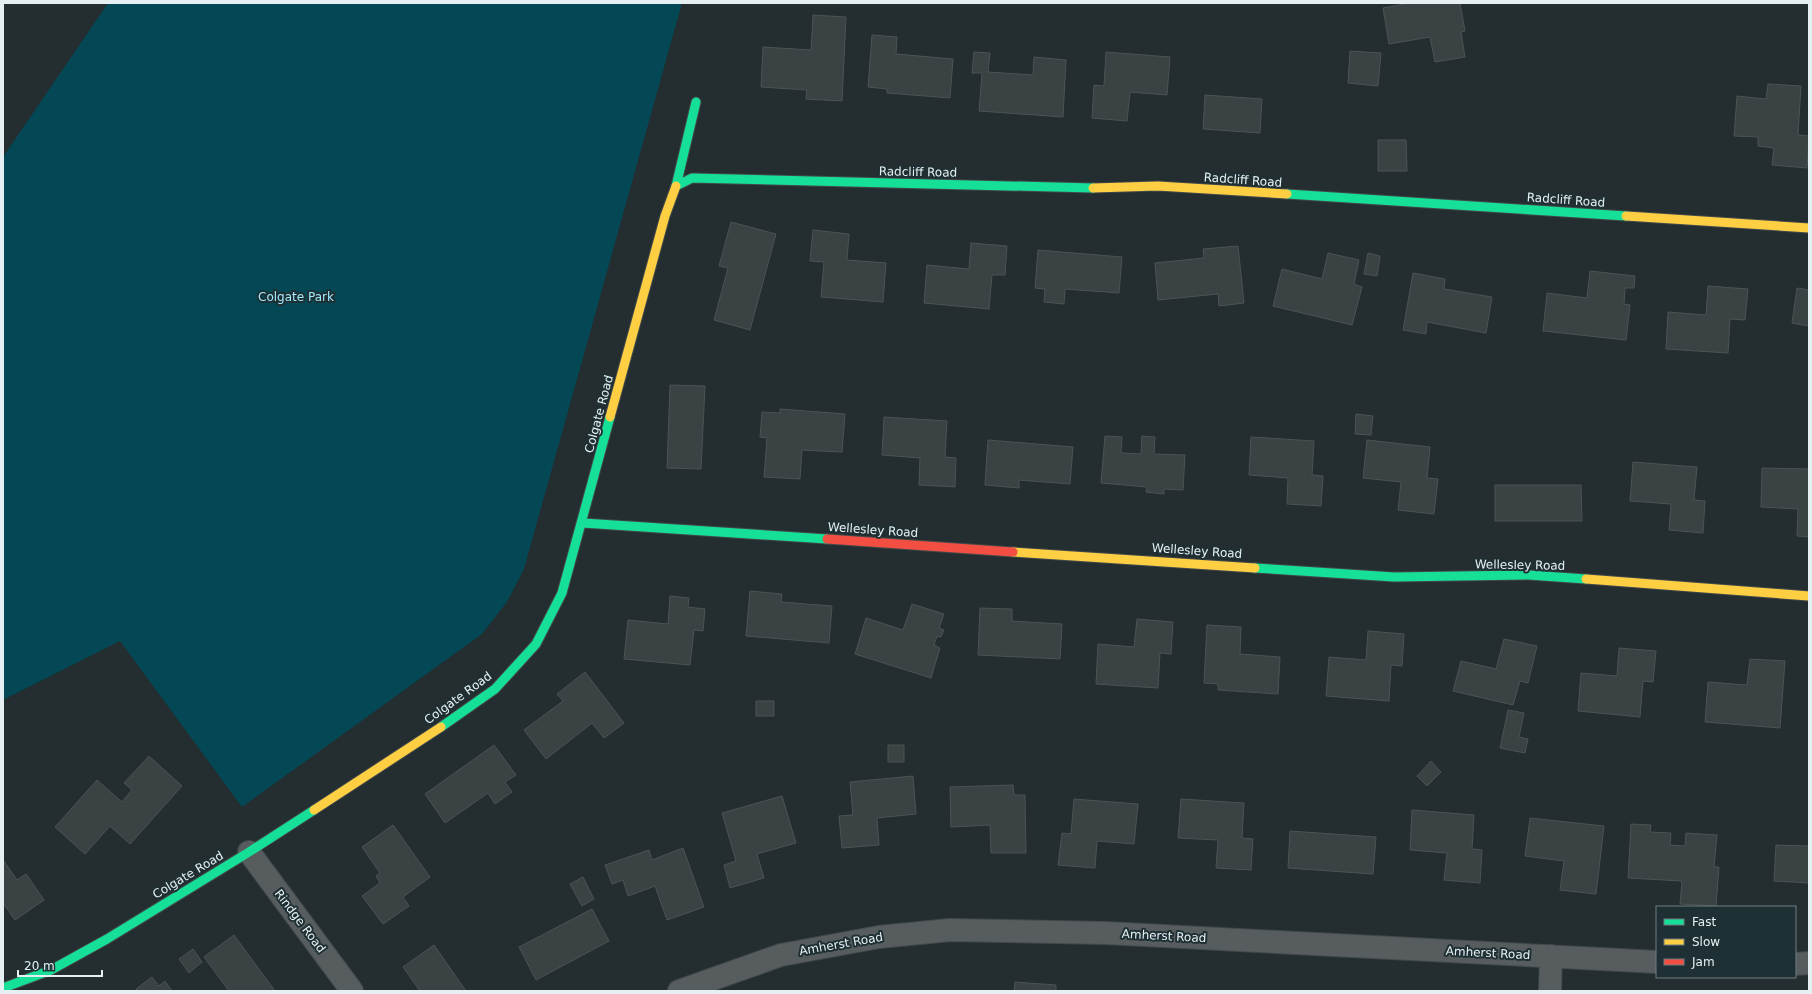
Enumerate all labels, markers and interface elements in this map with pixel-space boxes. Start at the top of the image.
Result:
street label: Radcliff Road [879,164,957,180]
street label: Radcliff Road [1203,170,1283,190]
street label: Radcliff Road [1526,190,1606,210]
park label: Colgate Park [258,290,334,304]
street label: Colgate Road [582,374,616,454]
street label: Wellesley Road [827,520,919,540]
street label: Wellesley Road [1151,541,1243,561]
street label: Wellesley Road [1475,557,1565,573]
street label: Colgate Road [422,669,494,727]
street label: Colgate Road [150,848,226,902]
street label: Rindge Road [272,887,328,955]
legend [1656,906,1796,978]
text: Fast [1692,915,1716,929]
street label: Amherst Road [1121,927,1207,945]
street label: Amherst Road [798,930,884,958]
text: Slow [1692,935,1720,949]
street label: Amherst Road [1445,944,1531,962]
scale bar [18,952,102,978]
text: Jam [1691,955,1715,969]
text: 20 m [24,959,55,973]

